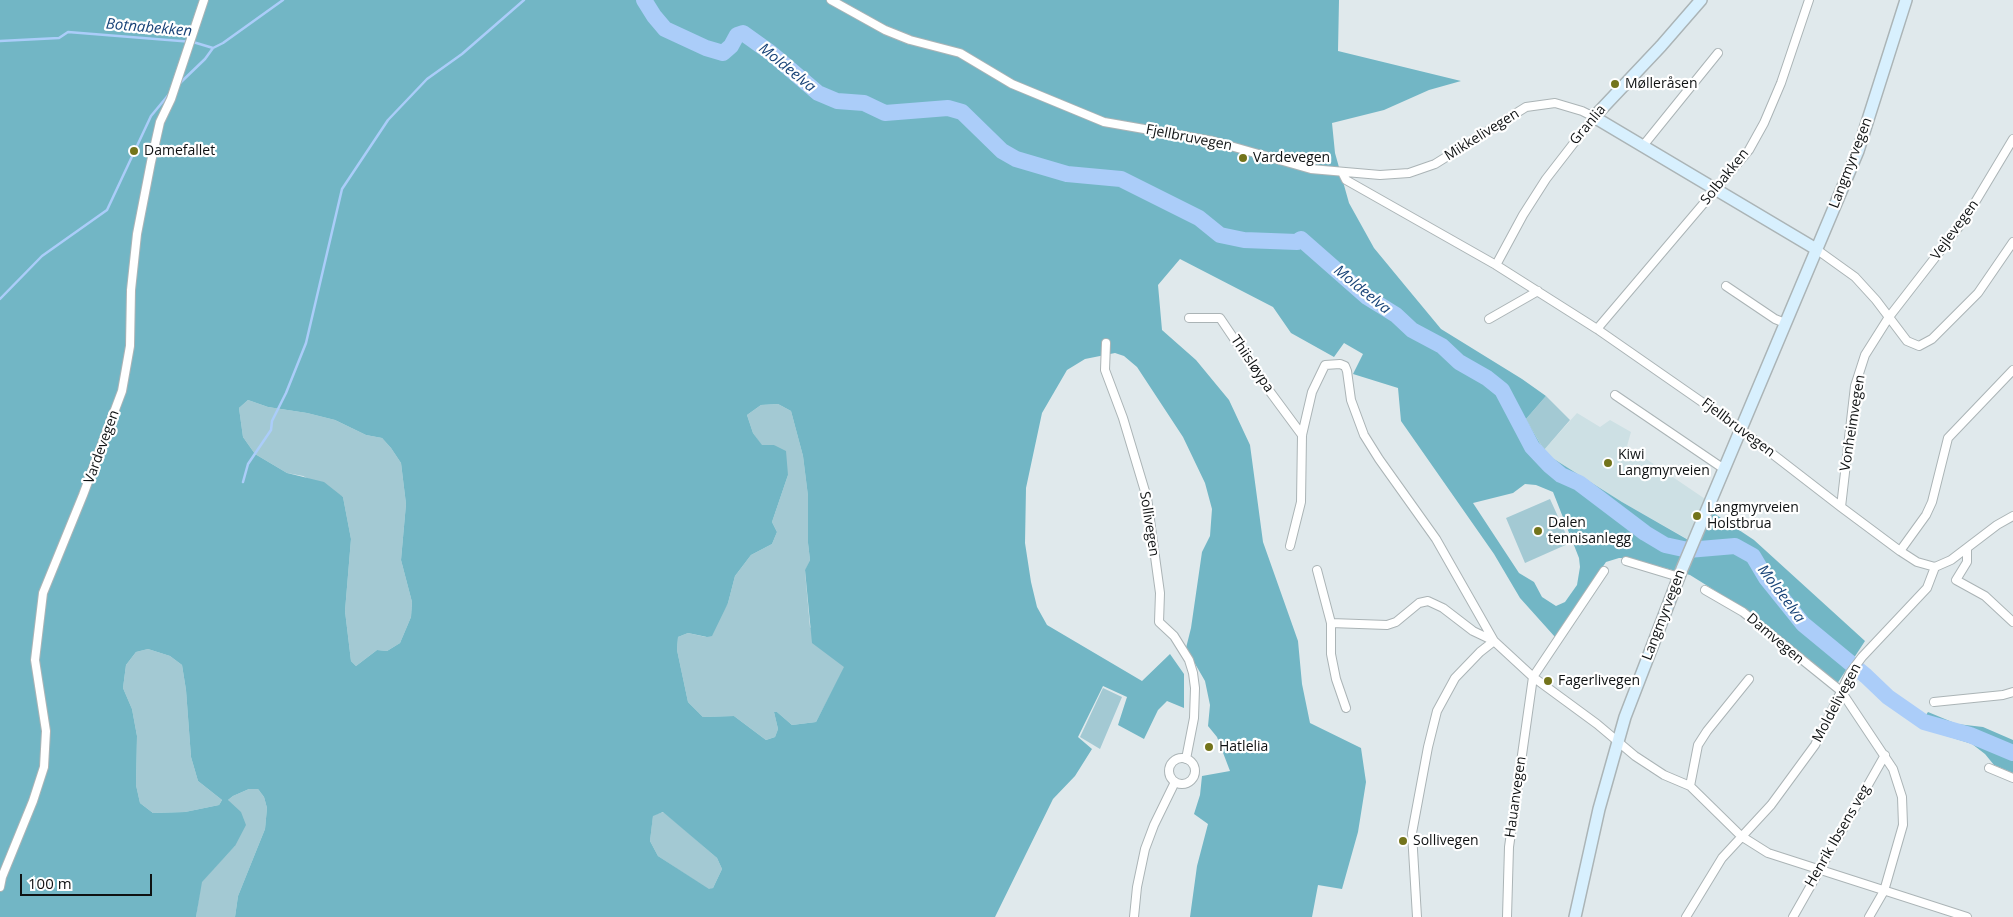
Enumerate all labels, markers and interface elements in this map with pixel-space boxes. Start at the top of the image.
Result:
water label: Botnabekken [105,15,193,41]
water label: Moldeelva [755,40,819,96]
place label: Mølleråsen [1625,76,1698,92]
marker: Mølleråsen [1609,78,1621,90]
street label: Granlia [1566,102,1610,148]
street label: Mikkelivegen [1442,105,1522,165]
street label: Langmyrvegen [1826,115,1876,211]
street label: Fjellbruvegen [1144,121,1234,155]
place label: Damefallet [144,143,215,159]
marker: Damefallet [128,145,140,157]
street label: Solbakken [1697,146,1753,208]
place label: Vardevegen [1253,150,1330,166]
marker: Vardevegen [1237,152,1249,164]
street label: Vejlevegen [1928,197,1982,263]
water label: Moldeelva [1330,262,1394,318]
street label: Thiisløypa [1227,332,1277,396]
street label: Vonheimvegen [1837,374,1869,472]
street label: Fjellbruvegen [1698,395,1778,461]
street label: Vardevegen [81,408,123,486]
place label: Kiwi Langmyrveien [1618,447,1710,480]
marker: Kiwi Langmyrveien [1602,457,1614,469]
street label: Sollivegen [1136,490,1162,558]
place label: Langmyrveien Holstbrua [1707,500,1799,532]
marker: Langmyrveien Holstbrua [1691,510,1703,522]
place label: Dalen tennisanlegg [1548,515,1631,548]
marker: Dalen tennisanlegg [1532,525,1544,537]
water label: Moldeelva [1753,562,1809,626]
street label: Langmyrvegen [1639,567,1689,663]
street label: Damvegen [1743,610,1807,668]
street label: Moldelivegen [1809,661,1865,745]
place label: Fagerlivegen [1558,673,1640,689]
marker: Fagerlivegen [1542,675,1554,687]
place label: Hatlelia [1219,739,1268,755]
marker: Hatlelia [1203,741,1215,753]
street label: Hauanvegen [1502,755,1530,839]
street label: Henrik Ibsens veg [1802,782,1874,890]
place label: Sollivegen [1413,833,1479,849]
marker: Sollivegen [1397,835,1409,847]
scale bar [22,864,155,896]
text: 100 m [28,873,72,893]

